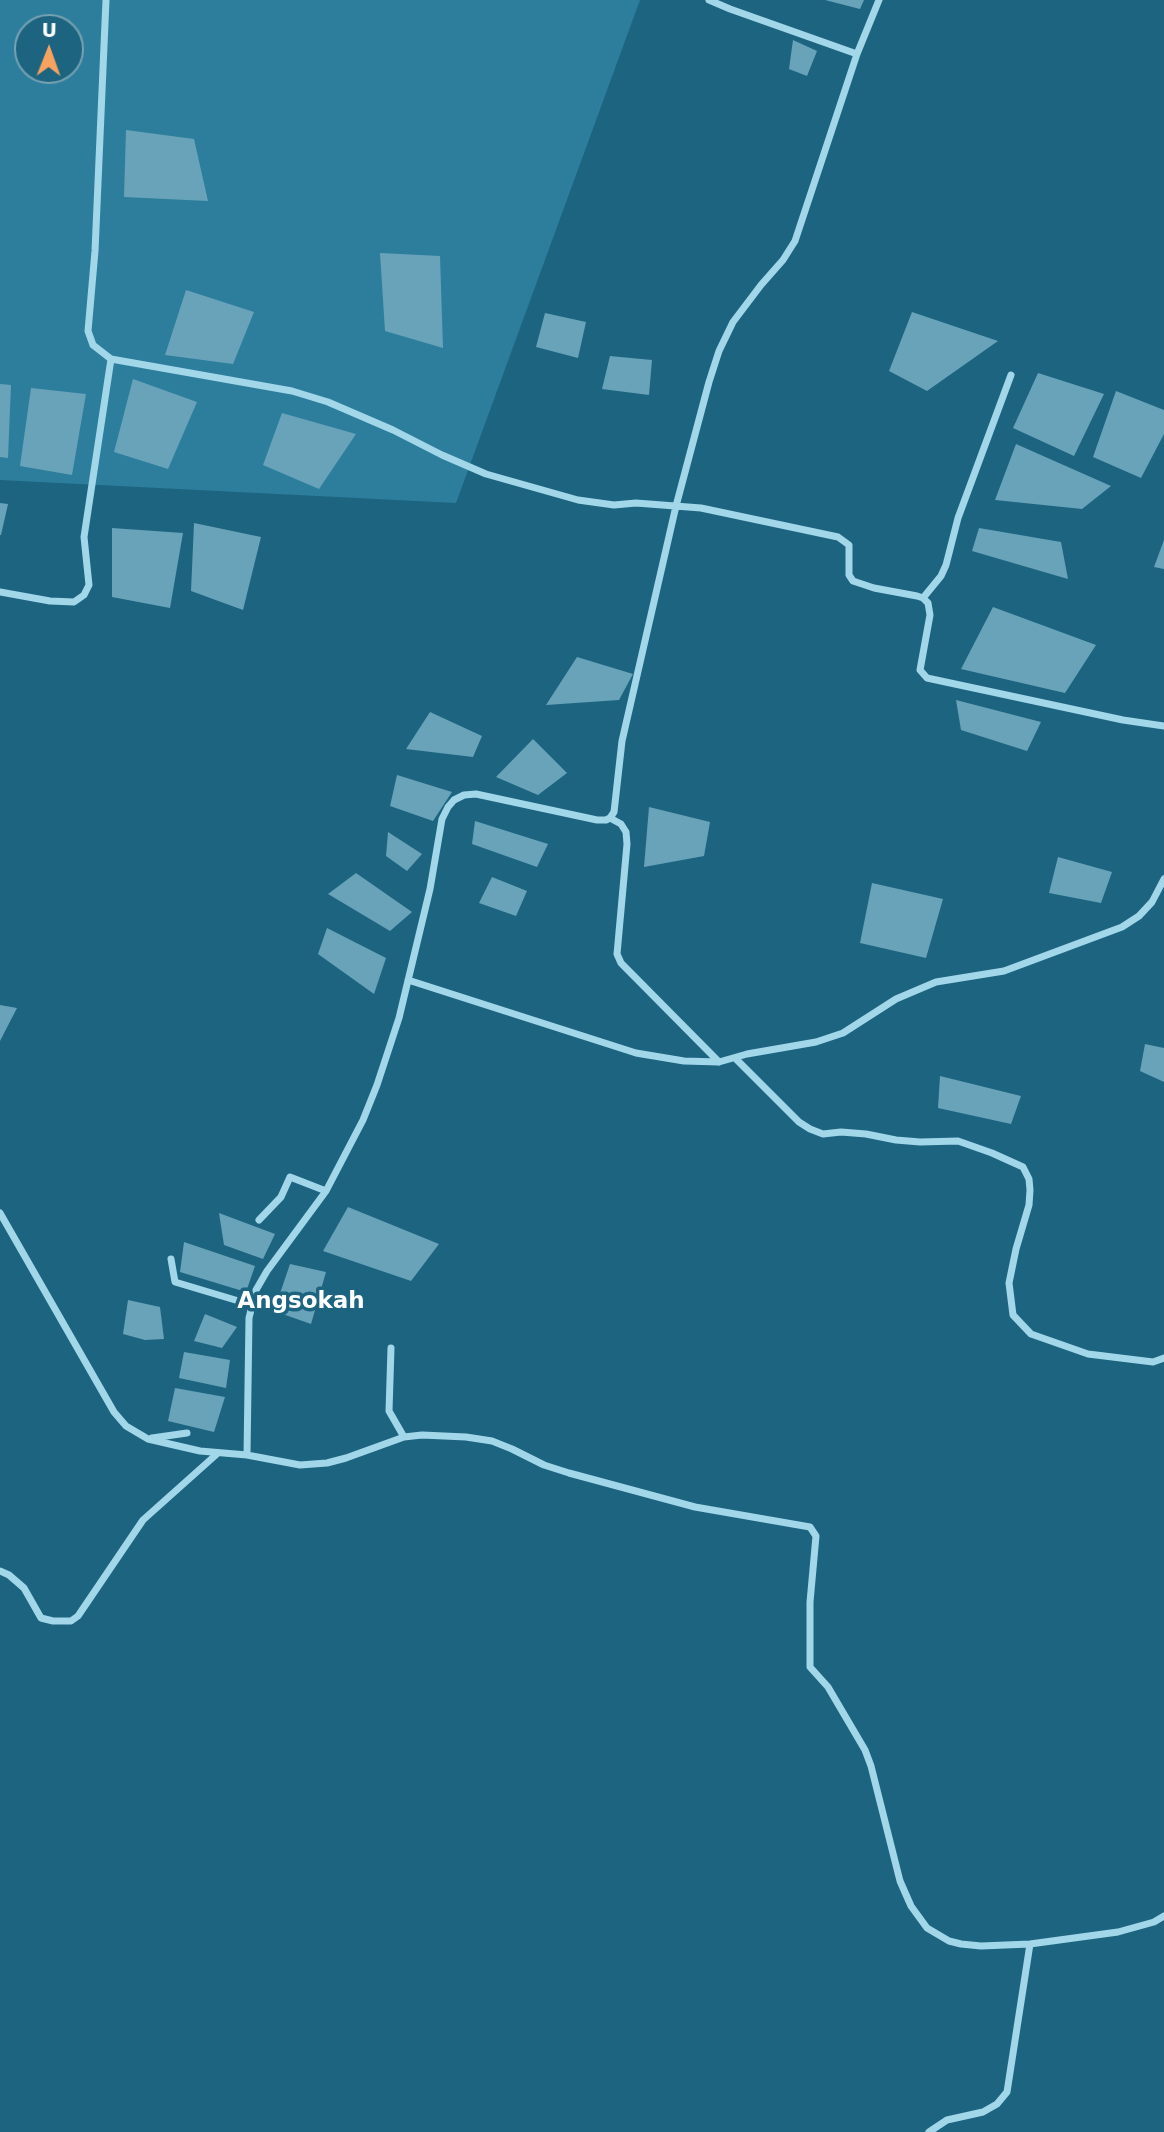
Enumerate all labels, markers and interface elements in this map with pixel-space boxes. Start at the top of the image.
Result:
north arrow [14,14,84,84]
text: U [41,19,57,41]
district label: Angsokah [237,1288,365,1316]

